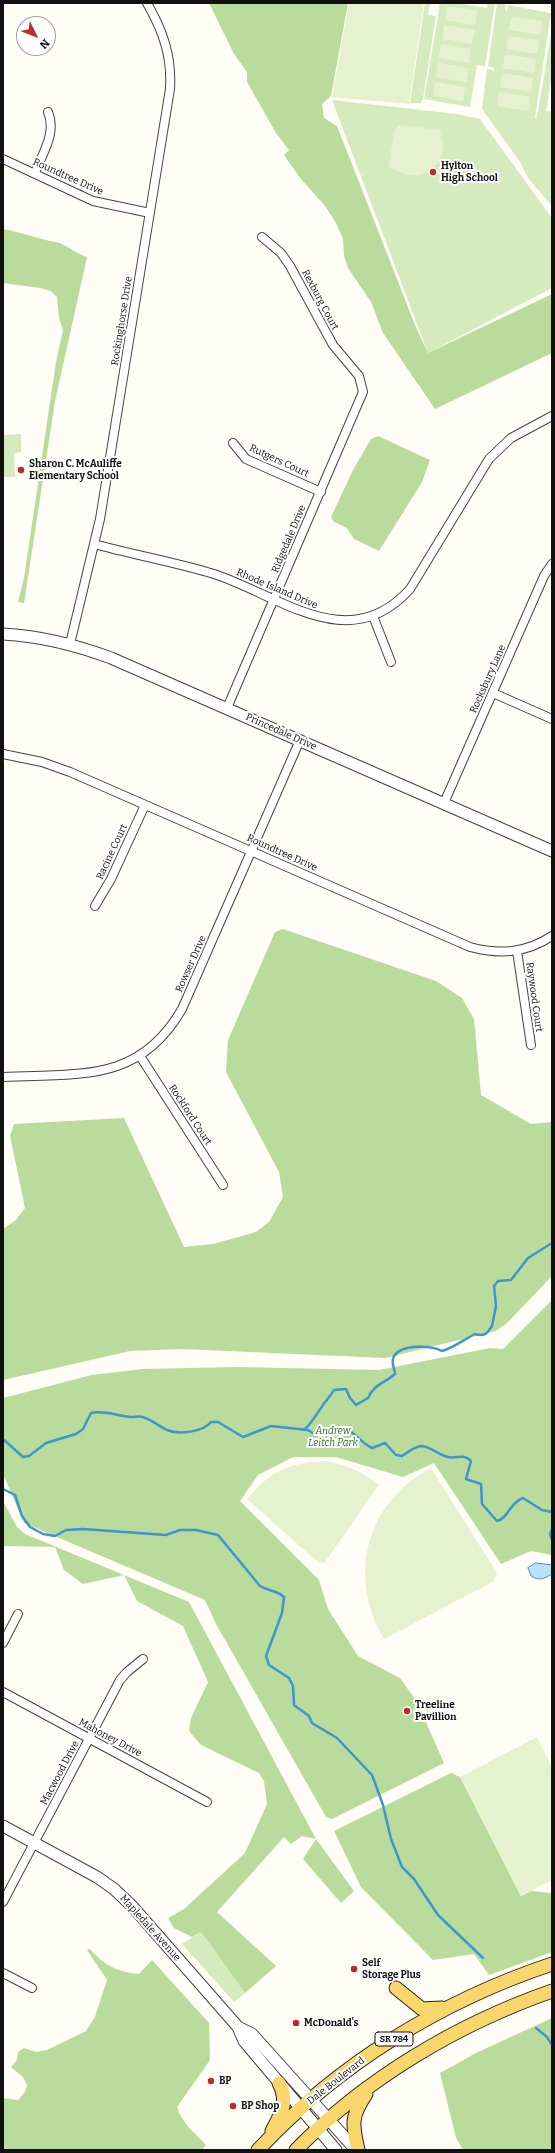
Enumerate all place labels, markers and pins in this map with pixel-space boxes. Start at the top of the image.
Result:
place label: Hylton High School [441,160,498,184]
marker: Hylton High School [428,167,438,177]
place label: Sharon C. McAuliffe Elementary School [29,458,122,482]
marker: Sharon C. McAuliffe Elementary School [16,465,26,475]
place label: Treeline Pavillion [415,1699,456,1722]
marker: Treeline Pavillion [402,1706,412,1716]
place label: Self Storage Plus [362,1957,421,1980]
marker: Self Storage Plus [349,1964,359,1974]
place label: McDonald's [304,2017,359,2029]
marker: McDonald's [291,2018,301,2028]
place label: BP [219,2075,231,2087]
marker: BP [206,2076,216,2086]
place label: BP Shop [241,2100,279,2112]
marker: BP Shop [228,2101,238,2111]

